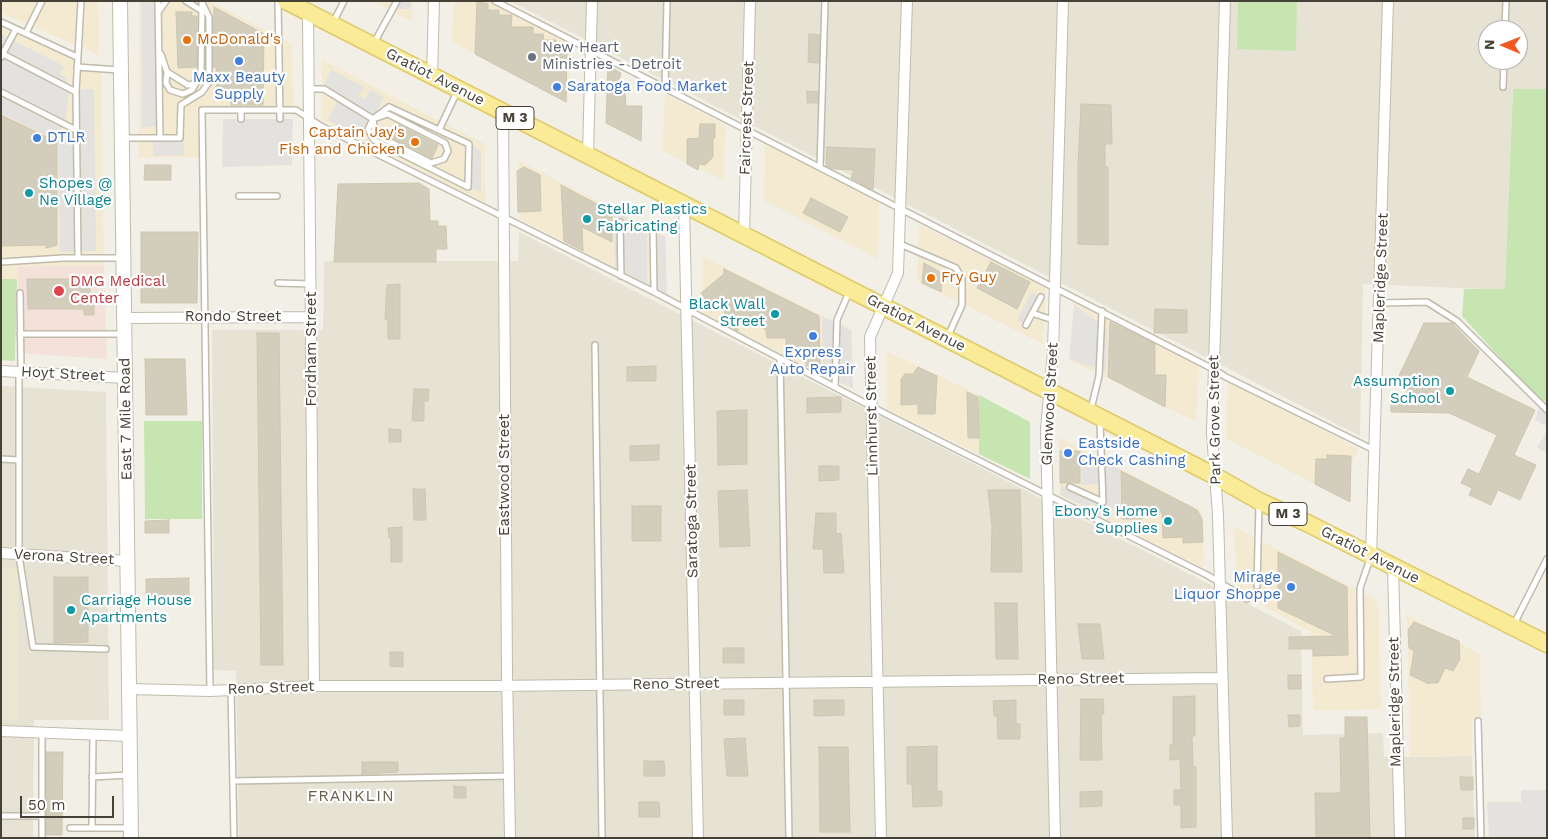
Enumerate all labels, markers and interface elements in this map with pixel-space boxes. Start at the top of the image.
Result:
north arrow [1478,20,1528,70]
place label: McDonald's [197,31,281,49]
marker: McDonald's [181,34,193,46]
place label: New Heart Ministries - Detroit [542,39,681,74]
text: N [1481,39,1497,50]
street label: Gratiot Avenue [383,44,487,110]
marker: New Heart Ministries - Detroit [526,51,538,63]
marker: Maxx Beauty Supply [233,55,245,67]
street label: Faircrest Street [736,61,758,175]
place label: Maxx Beauty Supply [193,69,285,104]
place label: Saratoga Food Market [567,78,727,96]
marker: Saratoga Food Market [551,81,563,93]
road number: M 3 [496,106,534,130]
place label: Captain Jay's Fish and Chicken [279,124,405,159]
place label: DTLR [47,129,85,147]
marker: DTLR [31,132,43,144]
marker: Captain Jay's Fish and Chicken [409,136,421,148]
place label: Shopes @ Ne Village [39,175,112,210]
marker: Shopes @ Ne Village [23,187,35,199]
place label: Stellar Plastics Fabricating [597,201,707,236]
marker: Stellar Plastics Fabricating [581,213,593,225]
street label: Mapleridge Street [1370,213,1392,343]
place label: Fry Guy [941,269,996,287]
marker: Fry Guy [925,272,937,284]
place label: DMG Medical Center [70,273,166,308]
marker: DMG Medical Center [52,284,66,298]
street label: Gratiot Avenue [864,290,968,356]
street label: Fordham Street [303,292,321,406]
place label: Black Wall Street [689,296,765,331]
street label: Rondo Street [185,308,281,326]
marker: Black Wall Street [769,308,781,320]
marker: Express Auto Repair [807,330,819,342]
street label: Glenwood Street [1038,342,1062,466]
place label: Express Auto Repair [770,344,856,379]
street label: Park Grove Street [1205,355,1225,485]
street label: Linnhurst Street [862,356,882,476]
street label: East 7 Mile Road [116,358,136,480]
street label: Hoyt Street [21,363,105,385]
place label: Assumption School [1353,373,1440,408]
marker: Assumption School [1444,385,1456,397]
street label: Eastwood Street [496,414,514,536]
place label: Eastside Check Cashing [1078,435,1185,470]
marker: Eastside Check Cashing [1062,447,1074,459]
street label: Saratoga Street [682,464,702,578]
road number: M 3 [1269,502,1307,526]
place label: Ebony's Home Supplies [1054,503,1158,538]
marker: Ebony's Home Supplies [1162,515,1174,527]
street label: Gratiot Avenue [1318,522,1422,588]
street label: Verona Street [13,545,115,569]
place label: Mirage Liquor Shoppe [1174,569,1281,604]
marker: Mirage Liquor Shoppe [1285,581,1297,593]
place label: Carriage House Apartments [81,592,192,627]
marker: Carriage House Apartments [65,604,77,616]
street label: Mapleridge Street [1385,637,1405,767]
street label: Reno Street [1037,669,1125,689]
street label: Reno Street [632,674,720,694]
street label: Reno Street [227,677,315,699]
scale bar [22,786,116,818]
district label: FRANKLIN [306,786,396,806]
text: 50 m [28,796,65,814]

